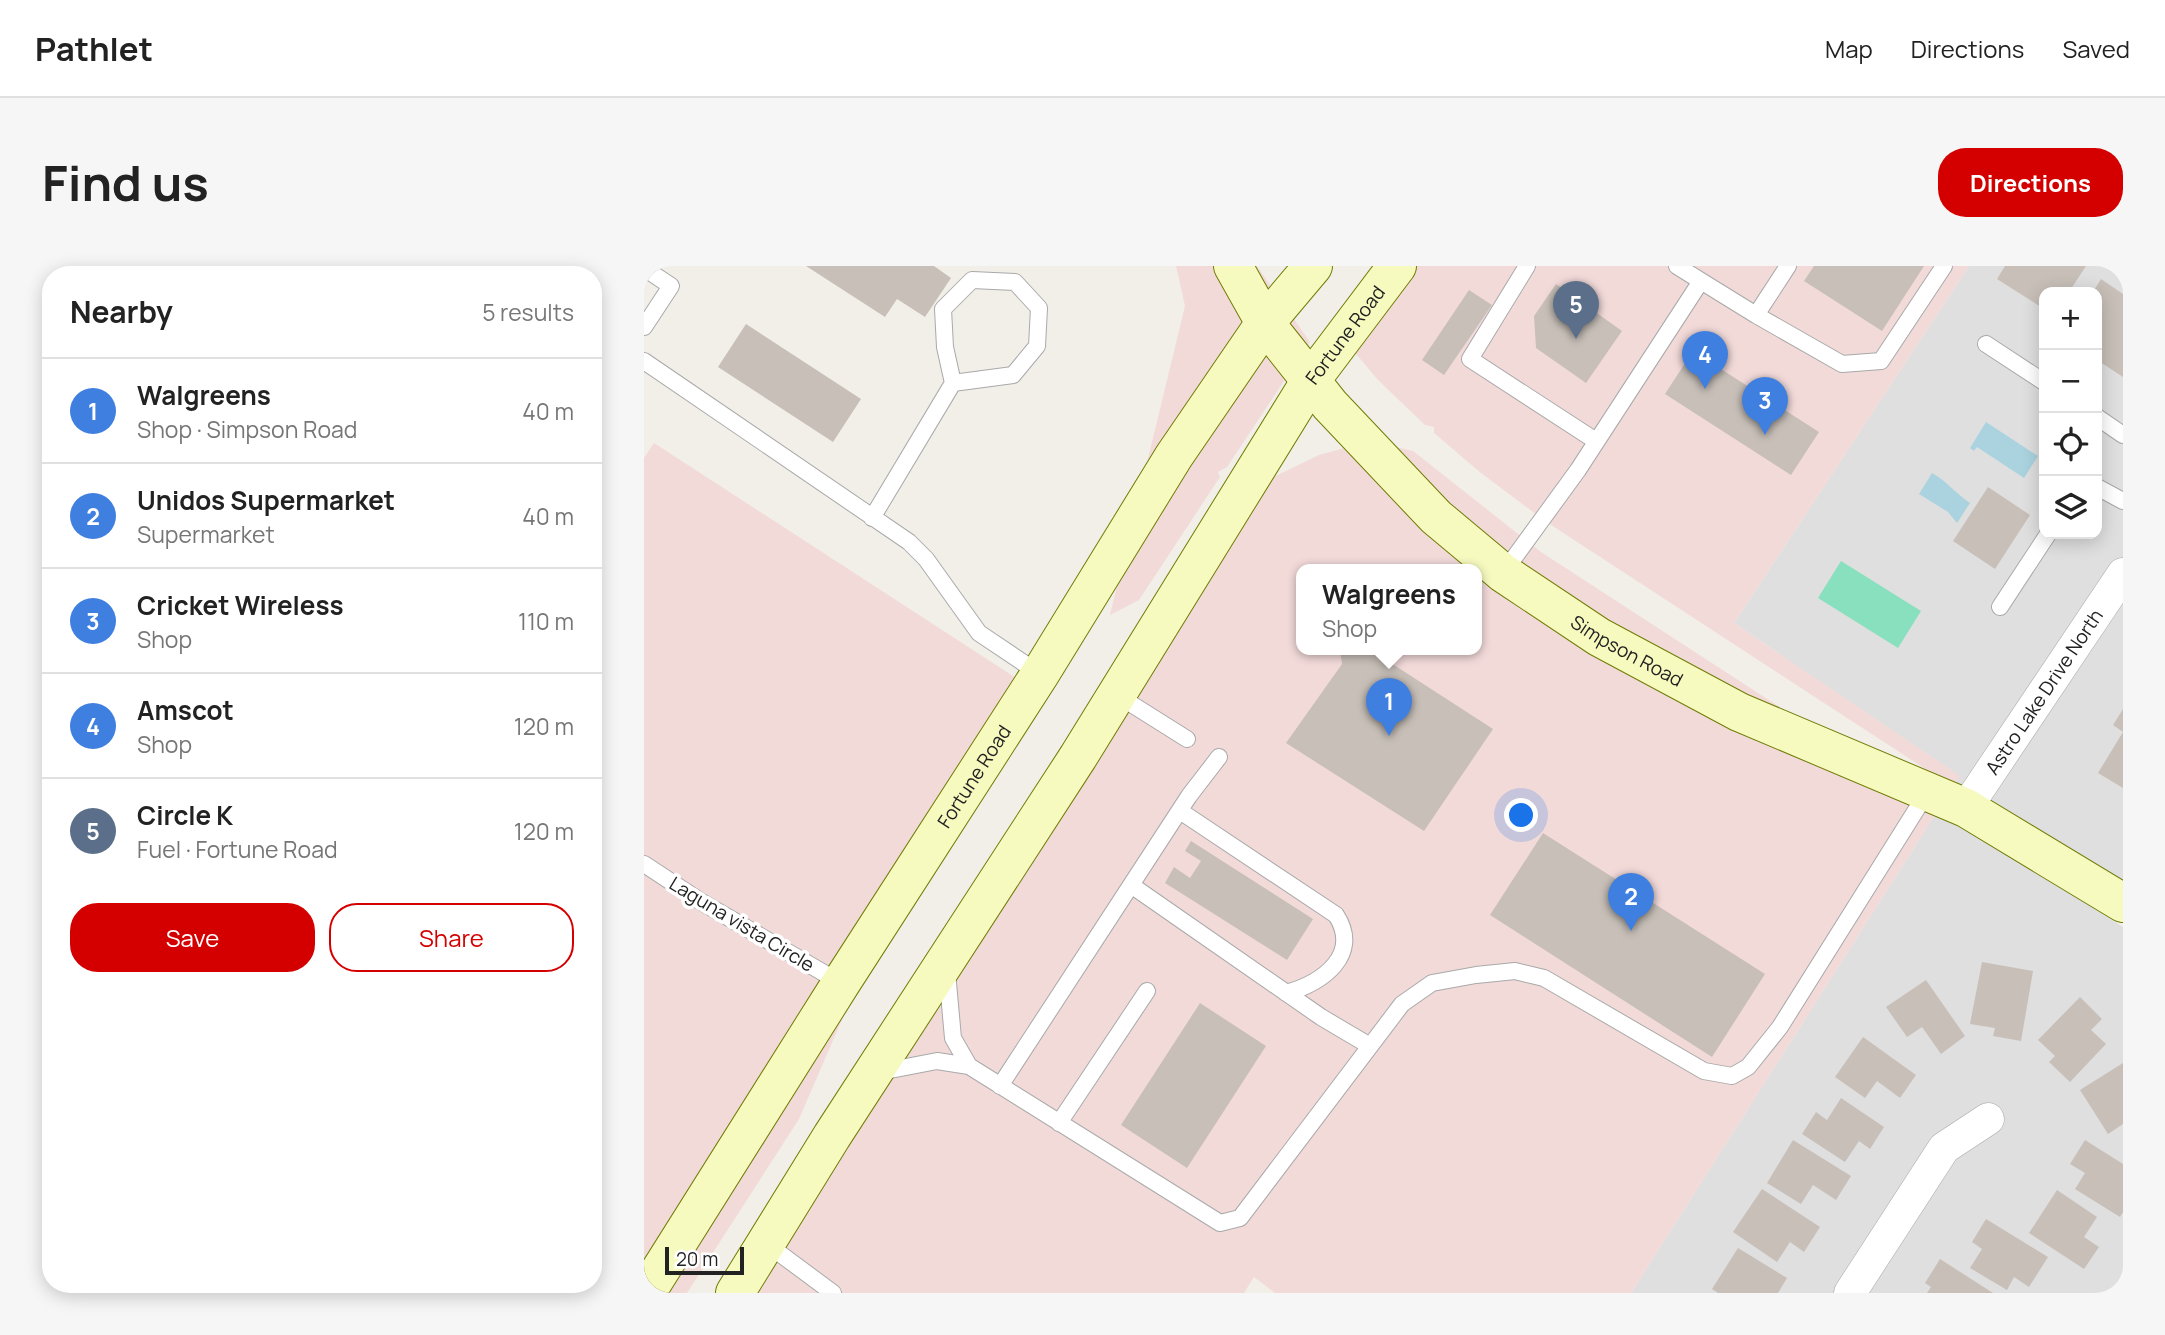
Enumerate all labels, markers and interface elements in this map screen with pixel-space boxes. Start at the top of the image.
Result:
text: Pathlet [35,26,153,71]
text: Map [1825,32,1873,65]
text: Directions [1911,32,2024,65]
text: Saved [2062,32,2130,65]
button: Directions [1938,148,2123,217]
text: Find us [42,149,209,216]
street label: Fortune Road [1299,280,1391,390]
pin: 5 [1553,281,1599,339]
map controls [2039,287,2102,539]
button: + [2039,287,2102,350]
text: Nearby [70,291,173,332]
text: 5 results [482,296,574,328]
pin: 4 [1682,331,1728,389]
button: − [2039,350,2102,413]
text: Walgreens [137,377,271,413]
pin: 3 [1742,377,1788,435]
text: 1 [88,395,98,427]
text: 40 m [522,395,574,427]
text: Shop · Simpson Road [137,413,357,445]
button: locate [2039,413,2102,476]
button: layers [2039,476,2102,539]
text: Unidos Supermarket [137,482,395,518]
text: 2 [86,500,100,532]
text: 40 m [522,500,574,532]
text: Supermarket [137,518,275,550]
popup [1296,564,1482,655]
text: Walgreens [1322,576,1456,612]
text: Cricket Wireless [137,587,344,623]
street label: Astro Lake Drive North [1979,604,2109,780]
text: 3 [86,605,100,637]
text: 110 m [518,605,574,637]
street label: Simpson Road [1566,609,1688,693]
text: Shop [1322,612,1377,644]
text: Shop [137,623,192,655]
pin: 1 [1366,678,1412,736]
text: Amscot [137,692,234,728]
text: 4 [86,710,100,742]
text: 120 m [514,710,574,742]
street label: Fortune Road [931,720,1017,833]
text: Shop [137,728,192,760]
text: Circle K [137,797,233,833]
your location [1504,798,1538,832]
text: 5 [86,815,100,847]
text: 120 m [514,815,574,847]
text: Fuel · Fortune Road [137,833,338,865]
street label: Laguna vista Circle [665,870,819,978]
pin: 2 [1608,873,1654,931]
button: Save [70,903,315,972]
button: Share [329,903,574,972]
scale bar [665,1244,744,1276]
text: 20 m [676,1246,718,1272]

